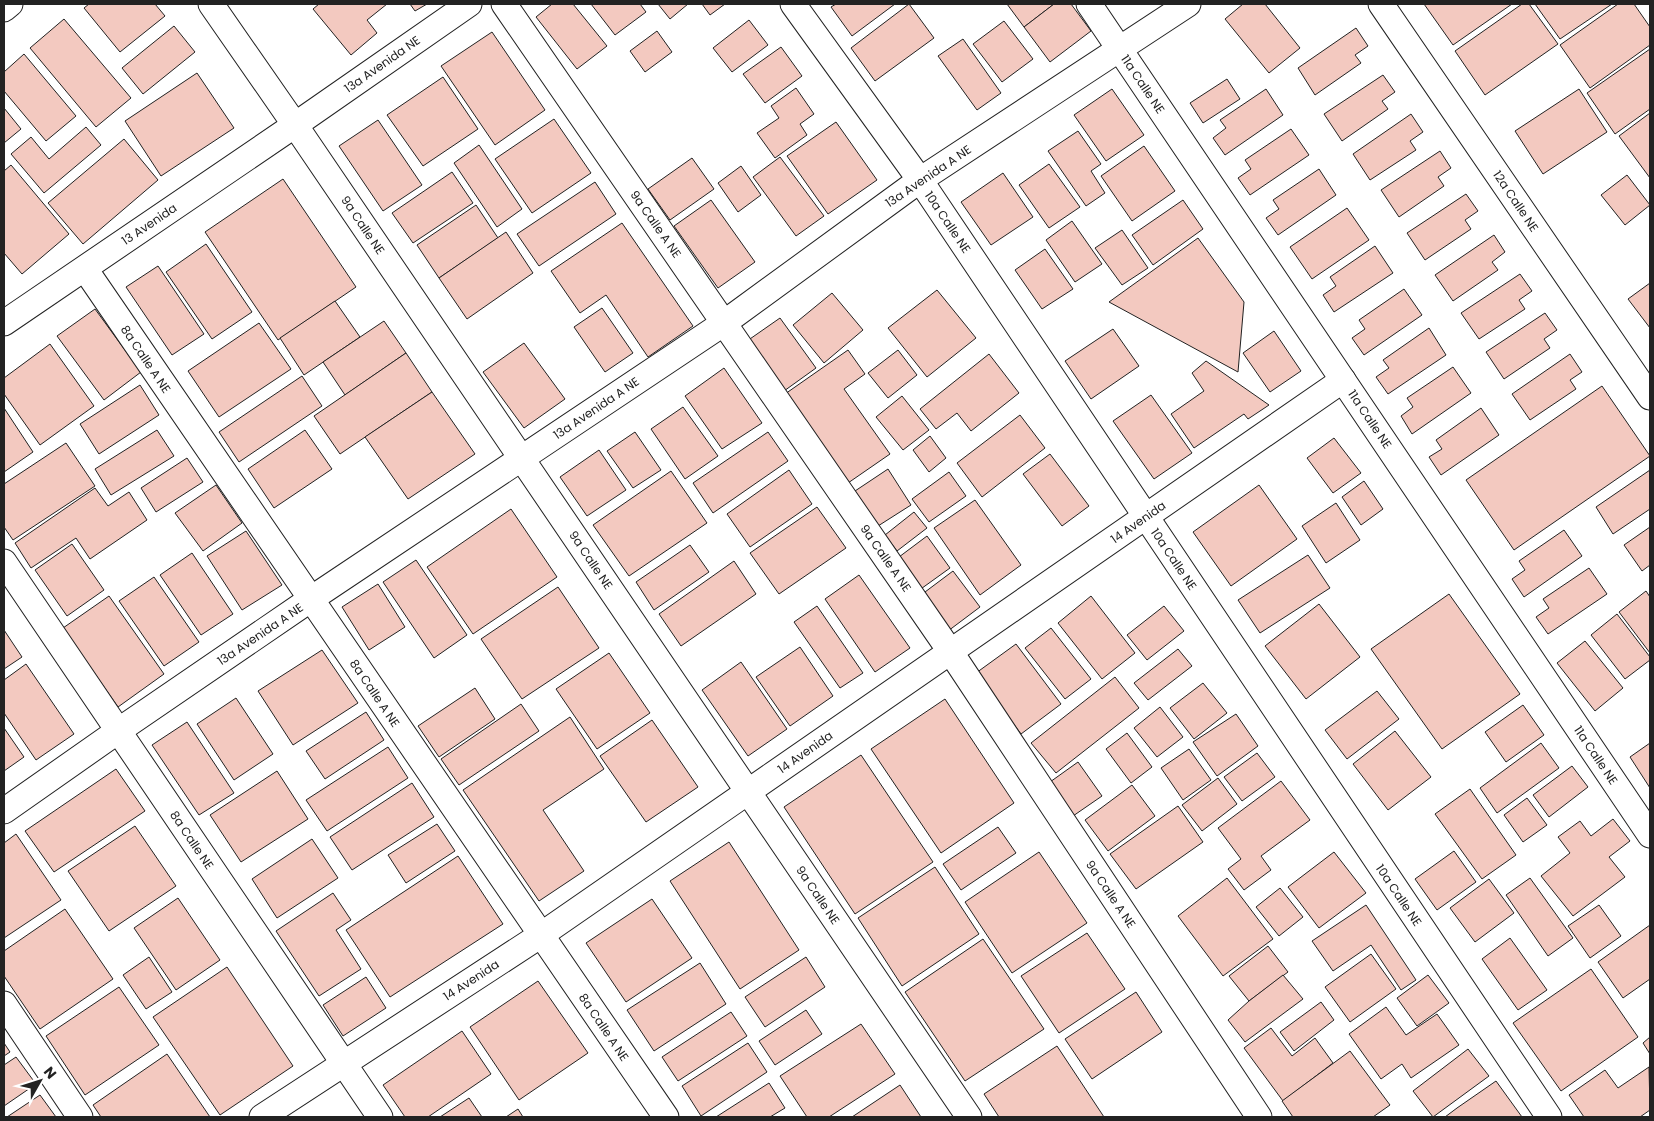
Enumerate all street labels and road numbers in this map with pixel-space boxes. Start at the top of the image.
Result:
street label: 13a Avenida NE [341,31,423,97]
street label: 11a Calle NE [1117,51,1169,117]
street label: 13a Avenida A NE [882,141,974,211]
street label: 12a Calle NE [1489,167,1543,235]
street label: 9a Calle A NE [626,187,686,261]
street label: 10a Calle NE [921,188,975,256]
street label: 9a Calle NE [337,192,389,258]
street label: 13 Avenida [118,199,180,249]
street label: 8a Calle A NE [117,322,175,396]
street label: 13a Avenida A NE [550,373,642,443]
street label: 11a Calle NE [1344,386,1396,452]
street label: 14 Avenida [1107,497,1169,547]
street label: 9a Calle A NE [856,521,916,595]
street label: 10a Calle NE [1147,525,1201,593]
street label: 9a Calle NE [565,527,617,593]
street label: 13a Avenida A NE [214,599,306,669]
street label: 8a Calle A NE [346,656,404,730]
street label: 11a Calle NE [1570,722,1622,788]
street label: 14 Avenida [774,727,836,777]
street label: 8a Calle NE [166,807,218,873]
street label: 9a Calle A NE [1082,857,1140,931]
street label: 10a Calle NE [1372,861,1426,929]
street label: 9a Calle NE [792,862,844,928]
street label: 14 Avenida [440,956,502,1004]
street label: 8a Calle A NE [575,990,633,1064]

